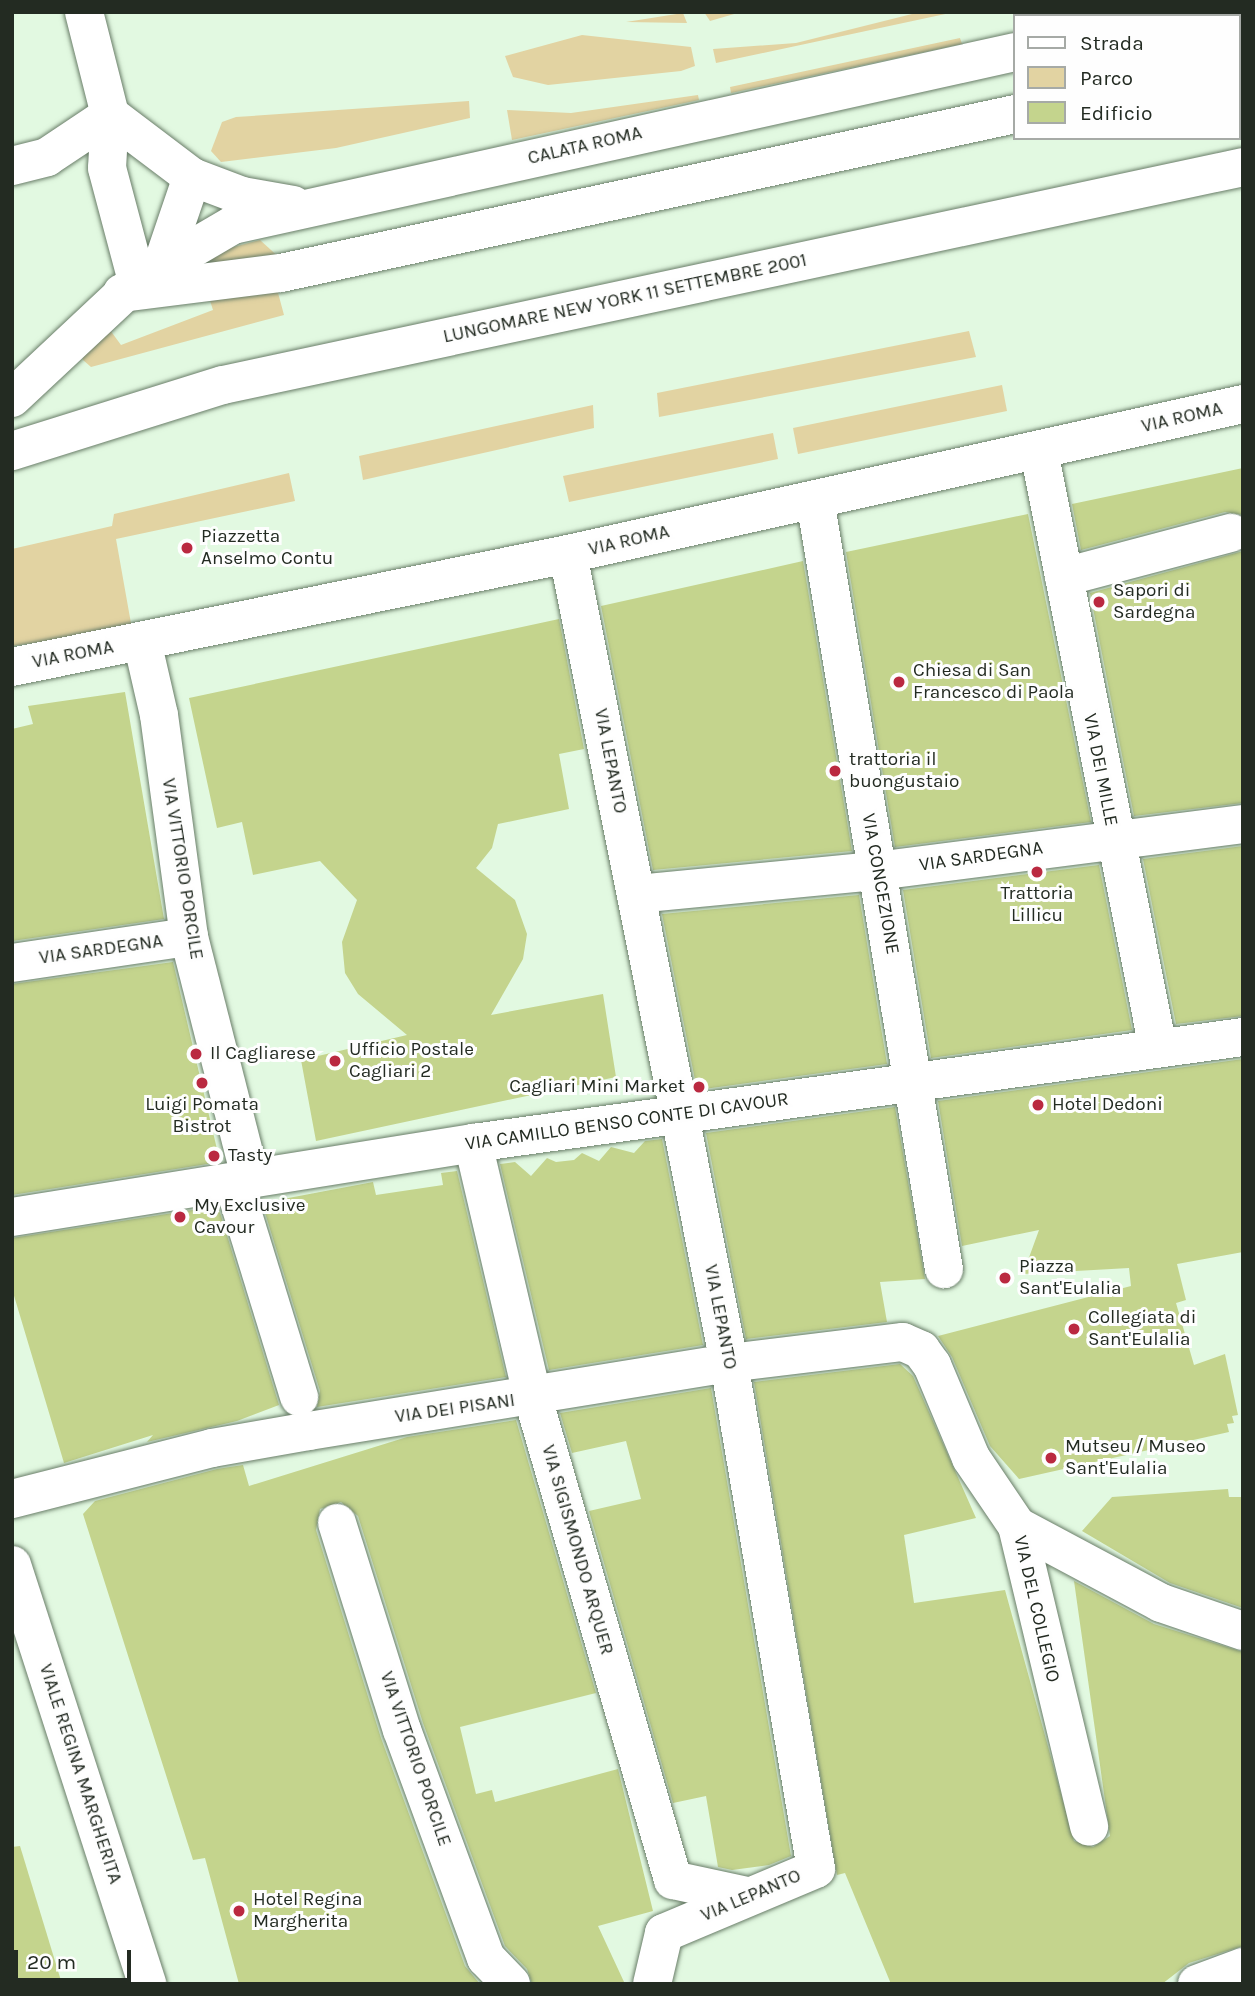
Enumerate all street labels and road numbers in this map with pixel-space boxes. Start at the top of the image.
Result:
street label: CALATA ROMA [526,122,644,170]
street label: LUNGOMARE NEW YORK 11 SETTEMBRE 2001 [441,249,809,349]
street label: VIA ROMA [1139,398,1225,438]
street label: VIA ROMA [586,521,672,561]
street label: VIA ROMA [30,636,116,674]
street label: VIA LEPANTO [589,707,631,815]
street label: VIA DEI MILLE [1078,712,1122,828]
street label: VIA VITTORIO PORCILE [156,777,208,961]
street label: VIA CONCEZIONE [856,812,904,956]
street label: VIA SARDEGNA [918,837,1044,877]
street label: VIA SARDEGNA [38,930,164,970]
street label: VIA CAMILLO BENSO CONTE DI CAVOUR [464,1088,790,1156]
street label: VIA LEPANTO [699,1263,741,1371]
street label: VIA DEI PISANI [393,1389,517,1429]
street label: VIA SIGISMONDO ARQUER [536,1442,618,1658]
street label: VIA DEL COLLEGIO [1008,1533,1064,1685]
street label: VIALE REGINA MARGHERITA [34,1661,126,1887]
street label: VIA VITTORIO PORCILE [374,1669,456,1849]
street label: VIA LEPANTO [698,1865,804,1927]

